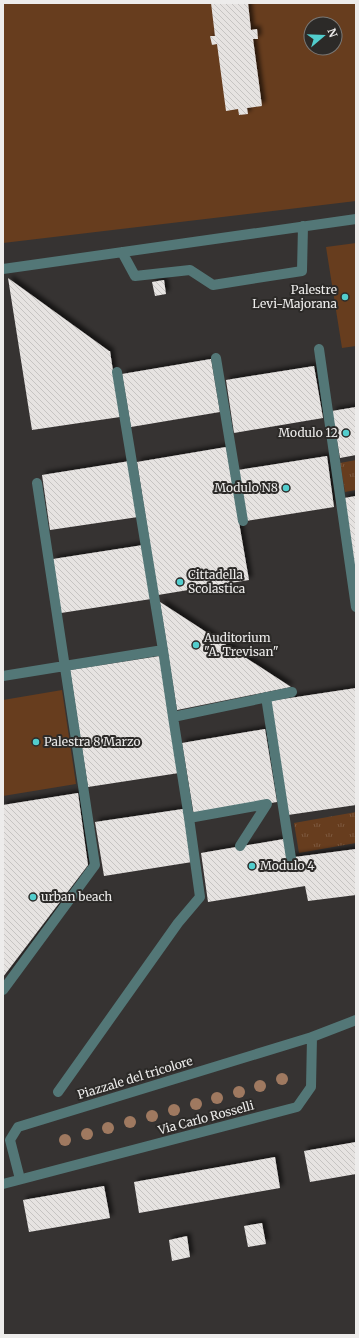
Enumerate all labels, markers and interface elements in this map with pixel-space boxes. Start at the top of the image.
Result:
north arrow [303,16,343,56]
text: N [324,26,341,39]
place label: Palestre Levi-Majorana [252,282,338,311]
marker: Palestre Levi-Majorana [340,292,350,302]
place label: Modulo 12 [278,425,338,440]
marker: Modulo 12 [341,428,351,438]
place label: Modulo N8 [214,480,278,495]
marker: Modulo N8 [281,483,291,493]
place label: Cittadella Scolastica [188,567,246,596]
marker: Cittadella Scolastica [175,577,185,587]
place label: Auditorium "A. Trevisan" [203,630,279,659]
marker: Auditorium "A. Trevisan" [191,640,201,650]
place label: Palestra 8 Marzo [44,734,140,749]
marker: Palestra 8 Marzo [31,737,41,747]
place label: Modulo 4 [260,858,315,873]
marker: Modulo 4 [247,861,257,871]
place label: urban beach [41,889,112,904]
marker: urban beach [28,892,38,902]
street label: Piazzale del tricolore [75,1053,194,1102]
street label: Via Carlo Rosselli [155,1097,256,1138]

